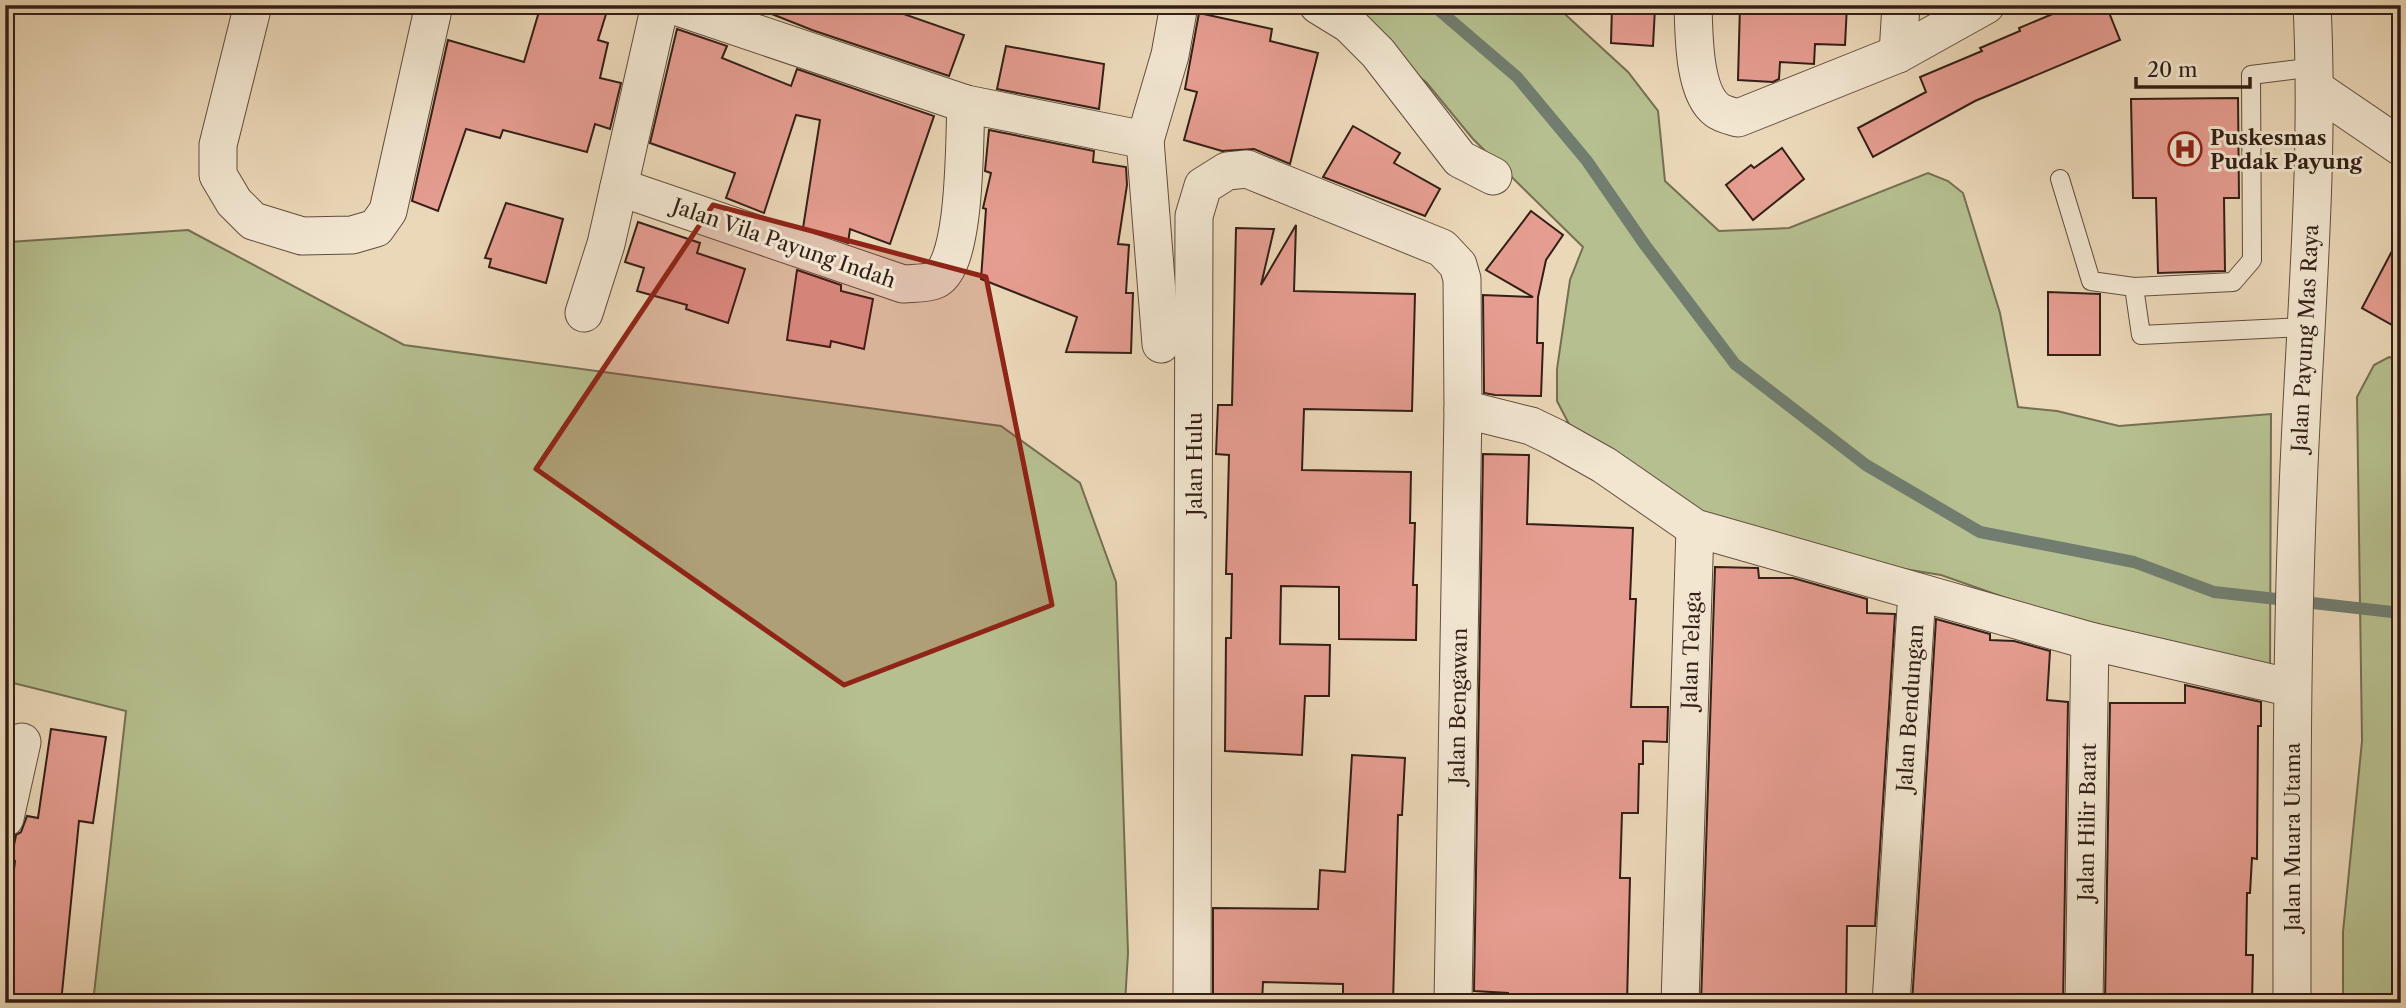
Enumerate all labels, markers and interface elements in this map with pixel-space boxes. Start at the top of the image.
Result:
scale bar [2136,46,2250,90]
text: 20 m [2147,57,2198,82]
place label: Puskesmas Pudak Payung [2210,125,2363,174]
hospital icon: Puskesmas Pudak Payung [2166,130,2204,168]
street label: Jalan Vila Payung Indah [666,192,899,293]
street label: Jalan Payung Mas Raya [2286,223,2323,455]
street label: Jalan Hulu [1182,412,1207,519]
street label: Jalan Telaga [1676,589,1706,713]
street label: Jalan Bendungan [1891,623,1928,796]
street label: Jalan Bengawan [1444,628,1472,787]
street label: Jalan Hilir Barat [2073,742,2101,904]
street label: Jalan Muara Utama [2280,742,2305,935]

